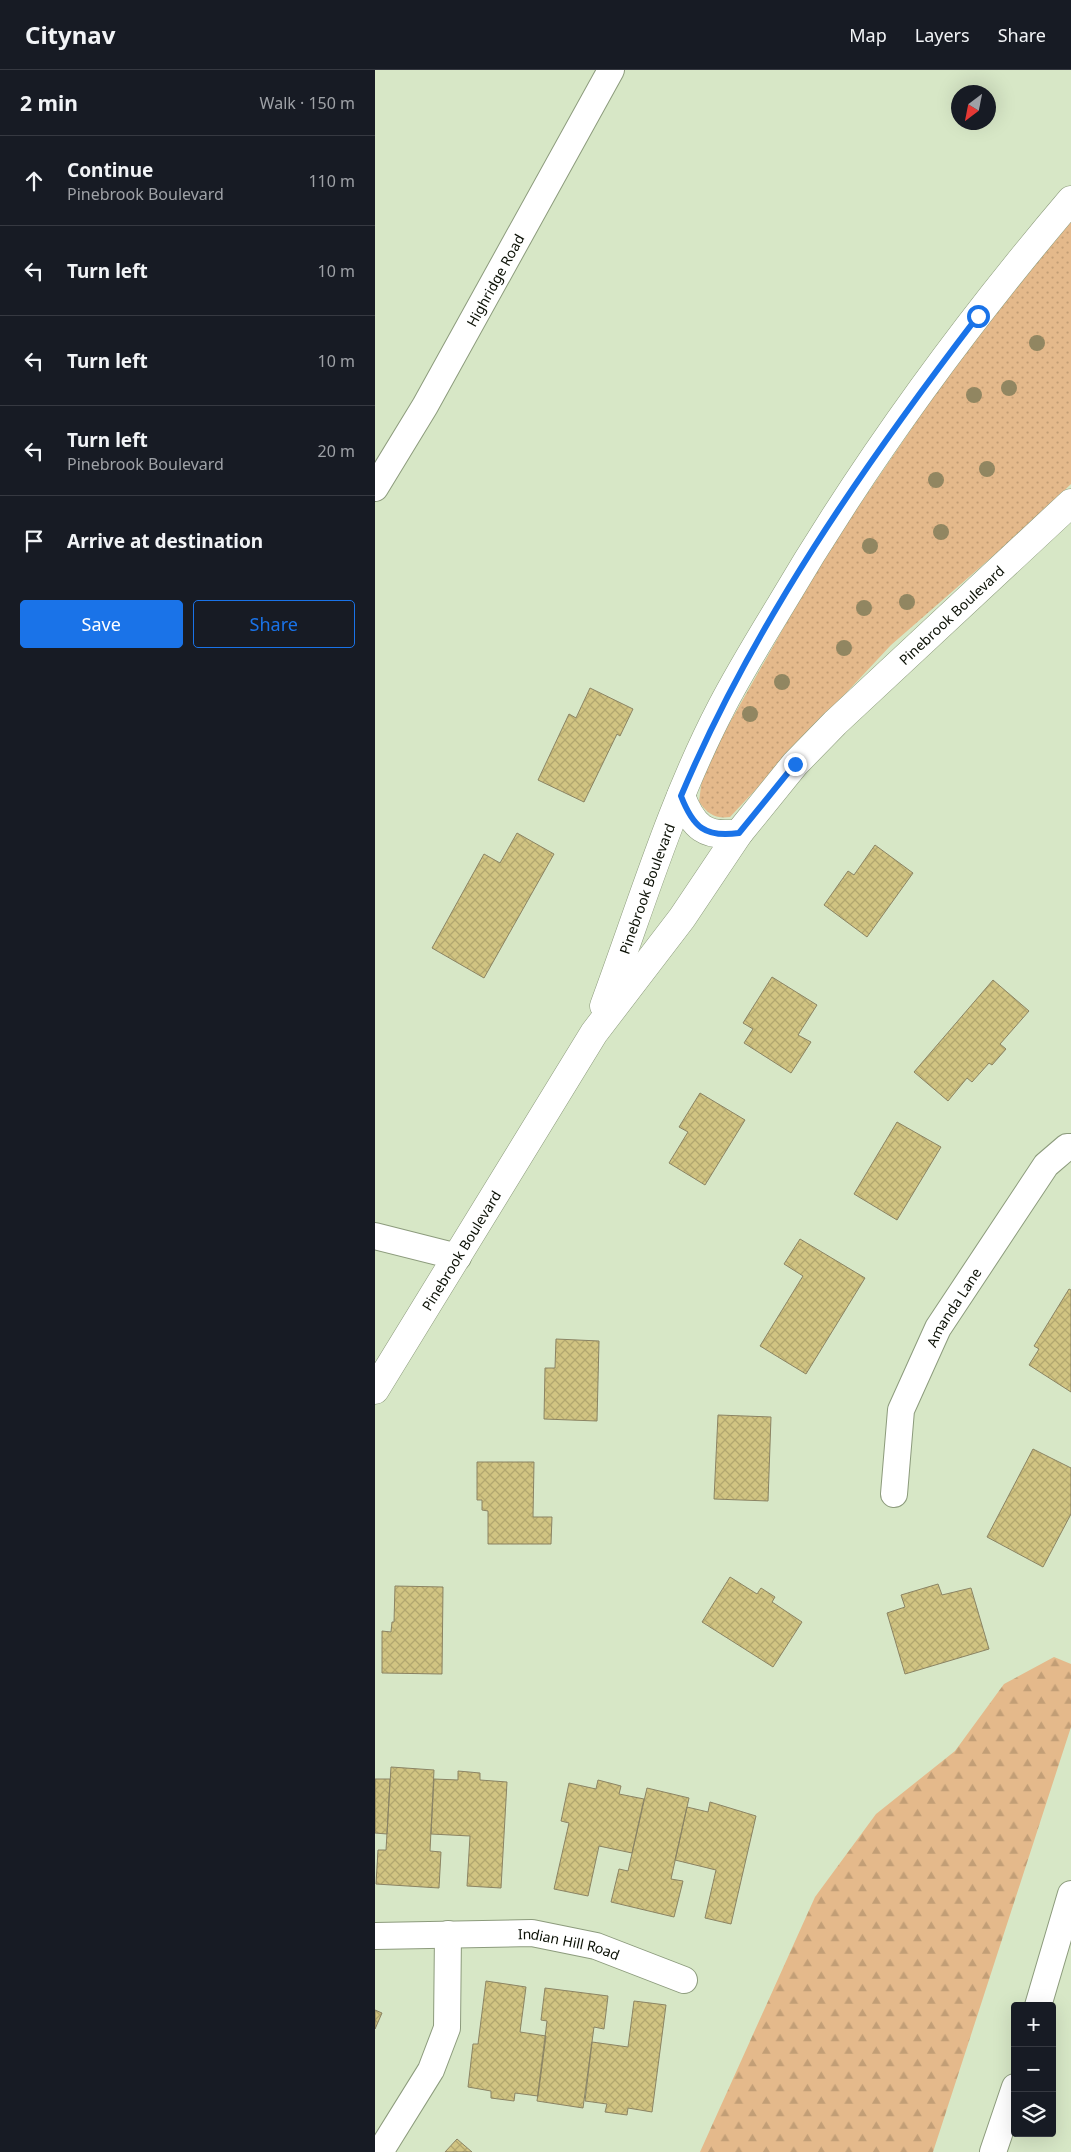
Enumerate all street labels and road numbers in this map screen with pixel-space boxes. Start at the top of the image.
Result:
street label: Highridge Road [461,230,528,330]
street label: Pinebrook Boulevard [894,561,1008,668]
street label: Pinebrook Boulevard [614,820,679,956]
street label: Pinebrook Boulevard [417,1187,505,1314]
street label: Amanda Lane [921,1264,985,1350]
street label: Indian Hill Road [518,1924,623,1964]

